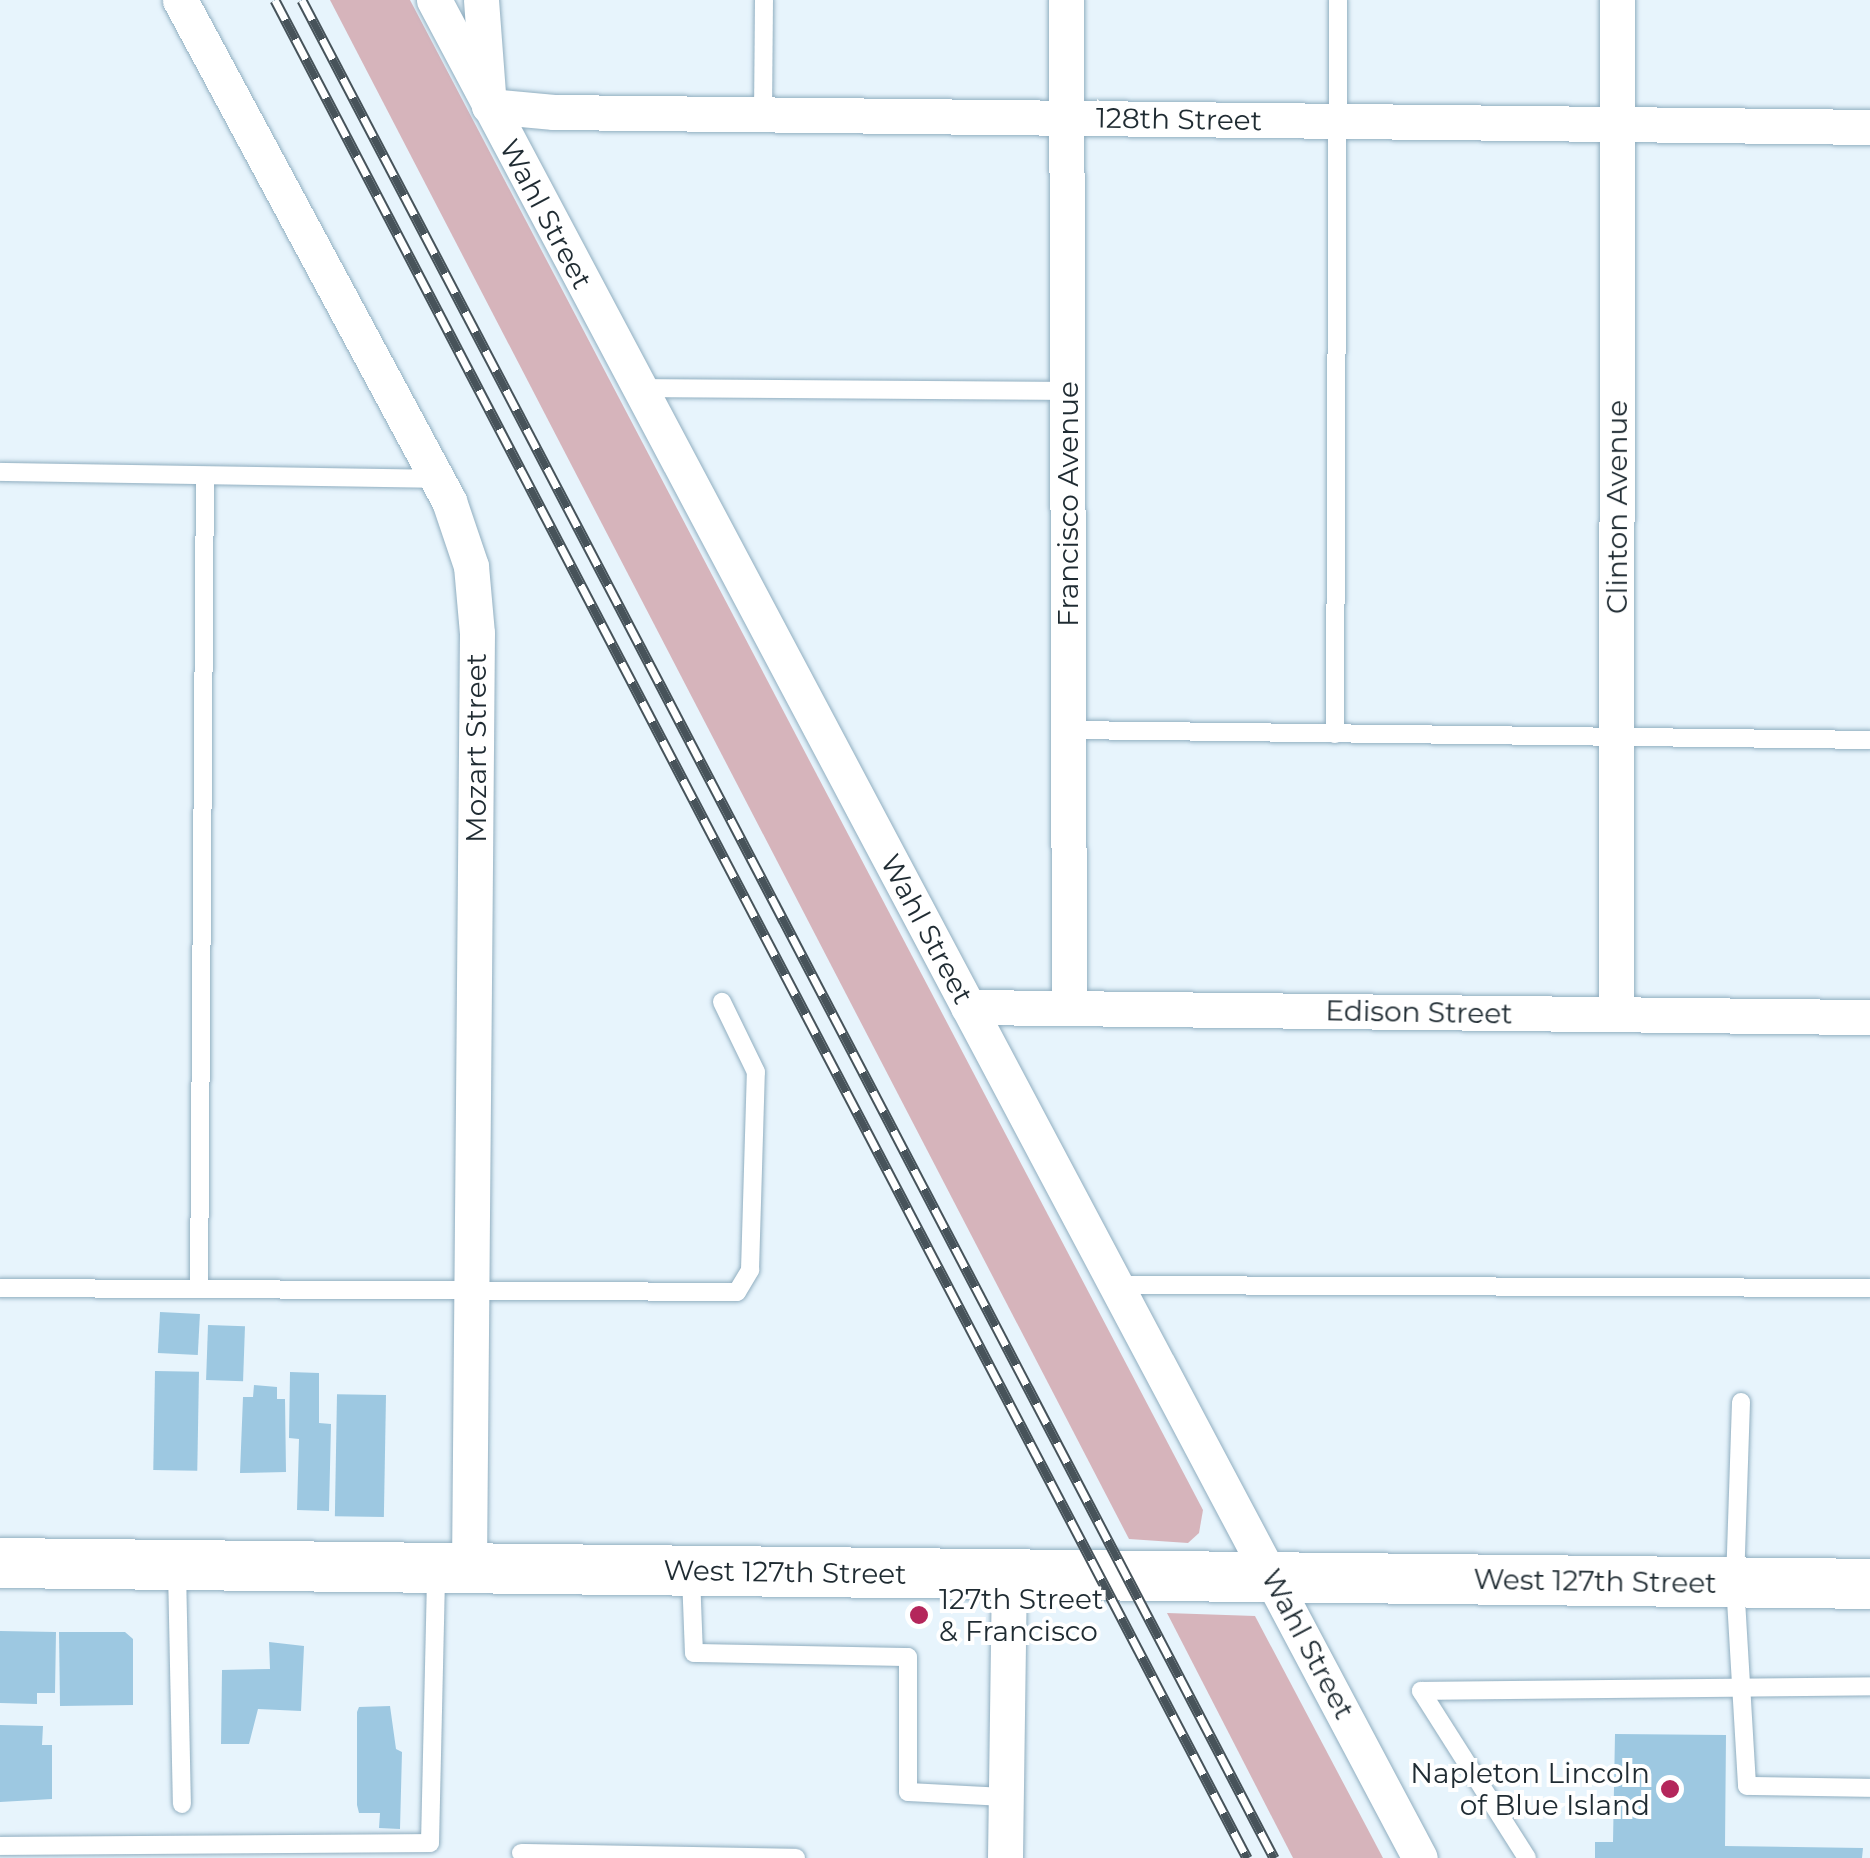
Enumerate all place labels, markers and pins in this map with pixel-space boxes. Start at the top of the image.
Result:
place label: 127th Street & Francisco [939,1582,1103,1648]
marker: 127th Street & Francisco [908,1604,930,1626]
place label: Napleton Lincoln of Blue Island [1410,1756,1650,1822]
marker: Napleton Lincoln of Blue Island [1659,1778,1681,1800]

